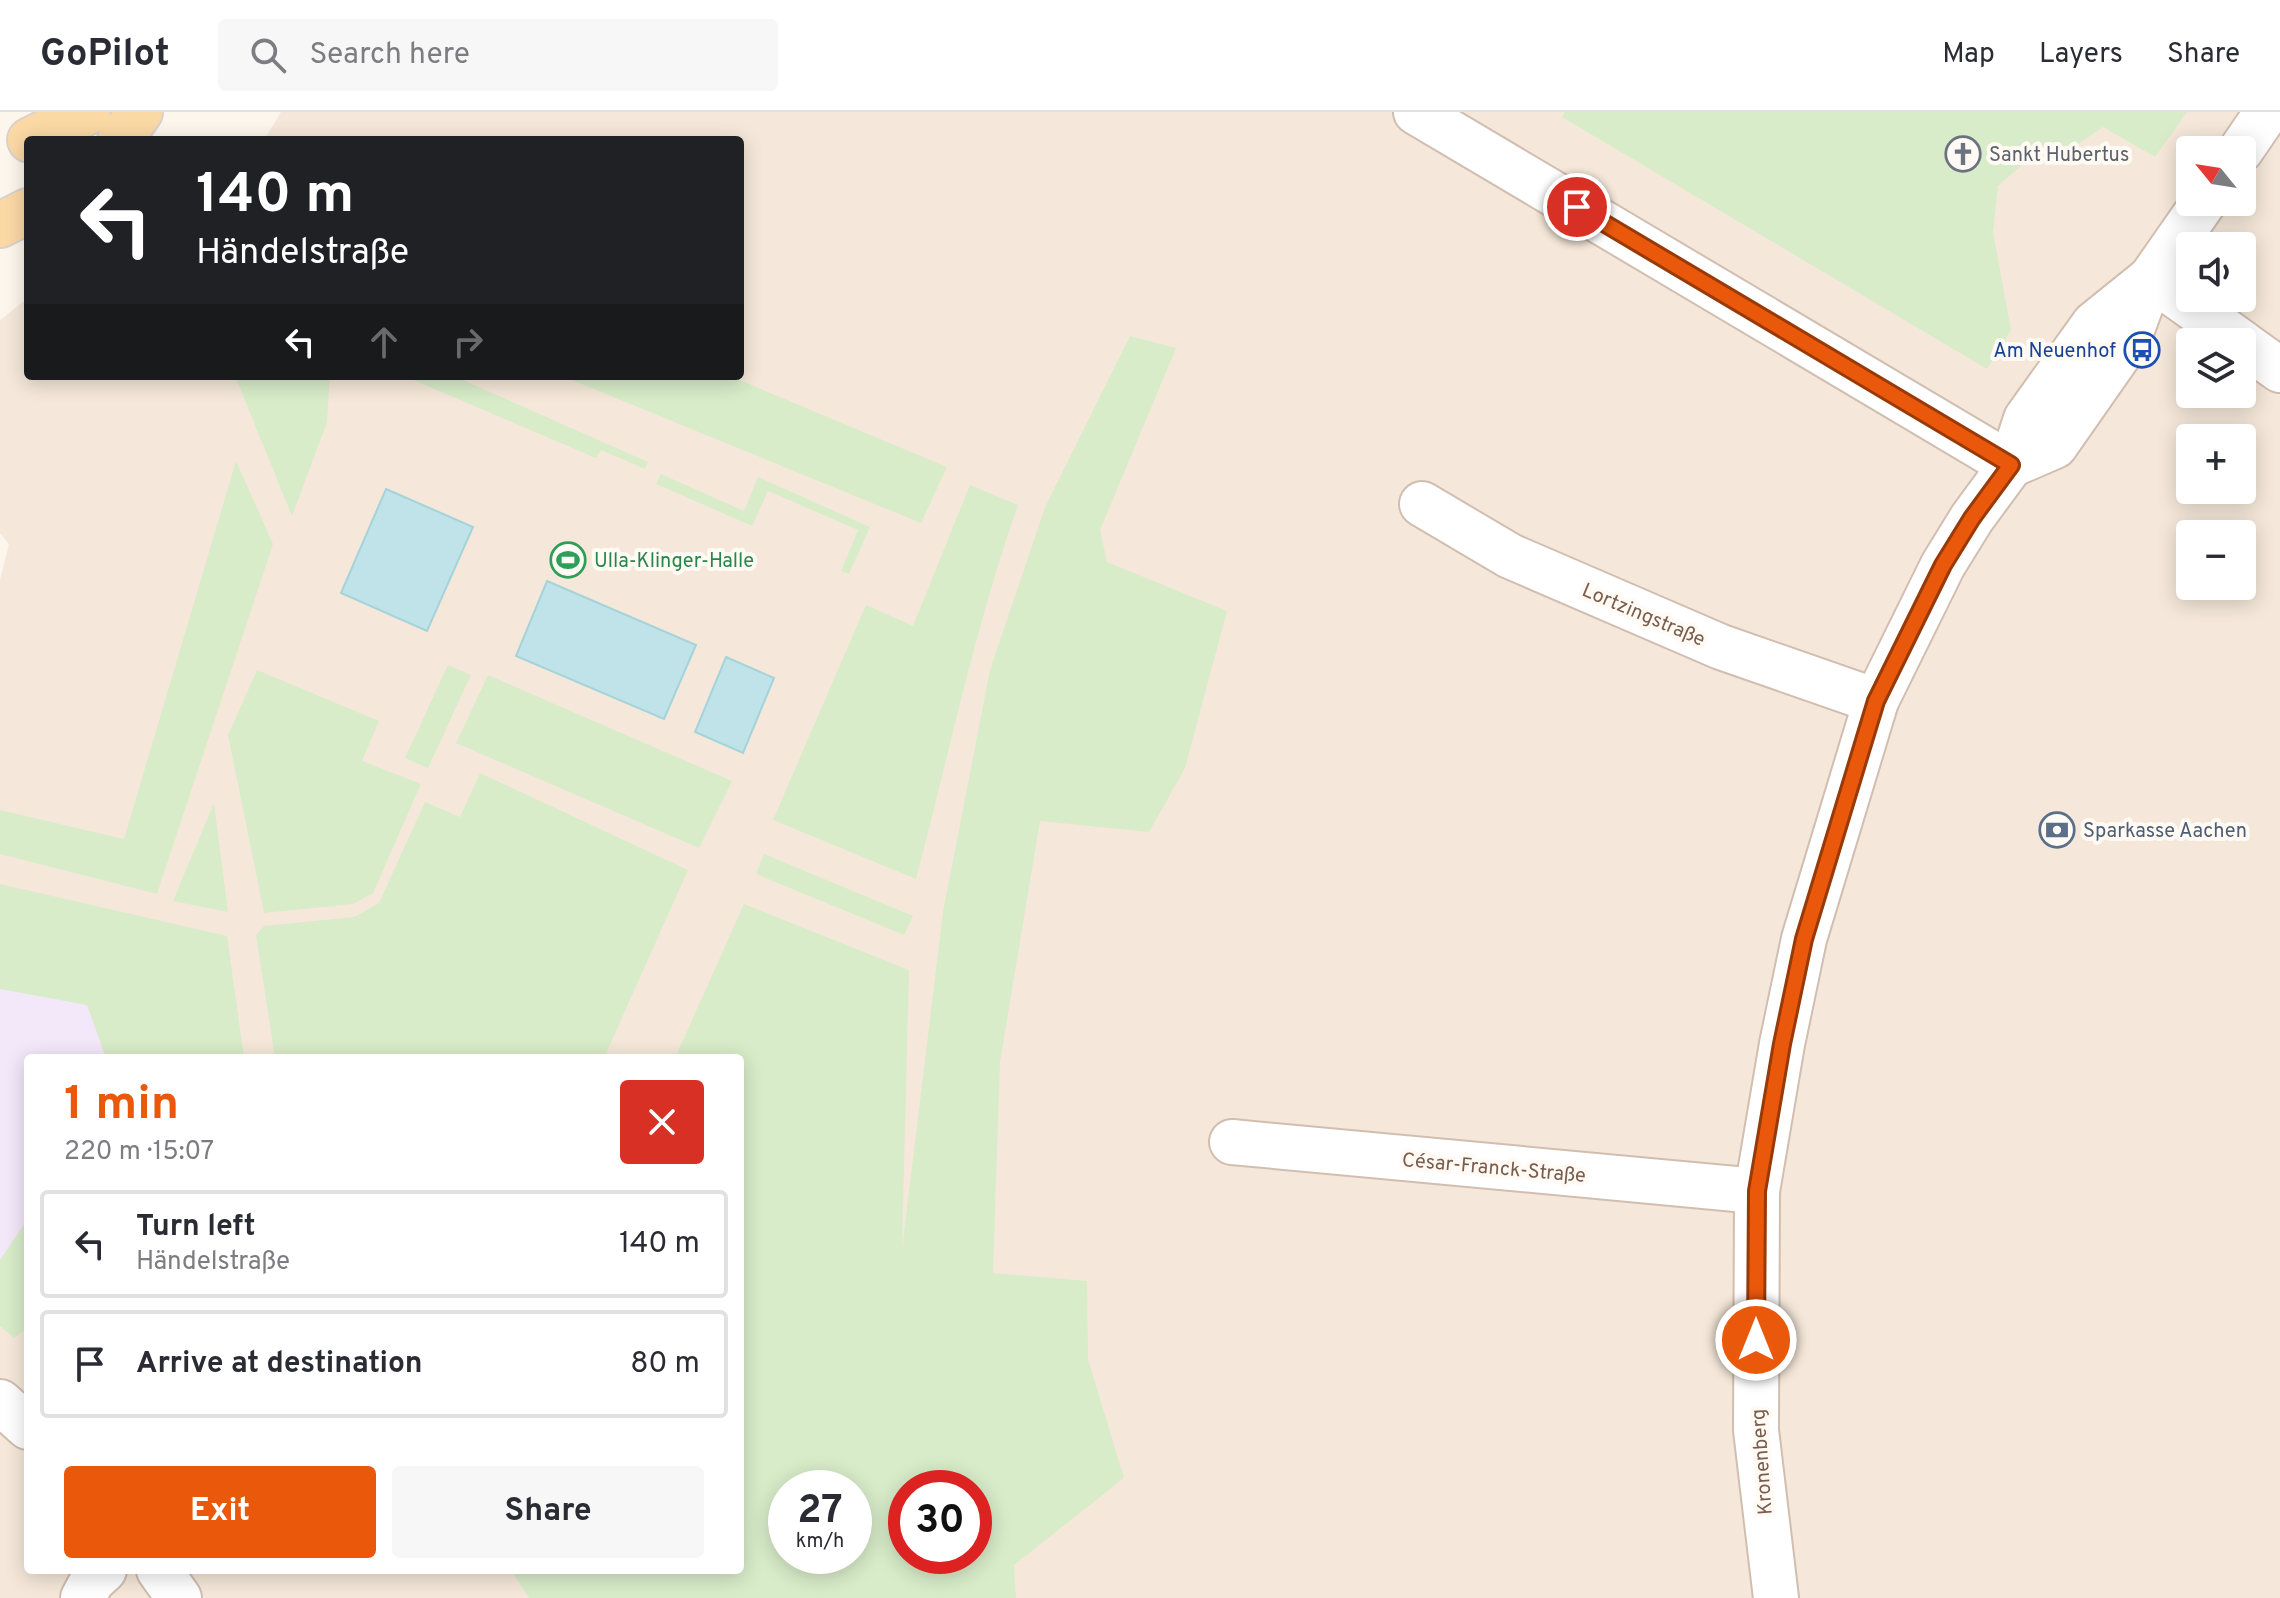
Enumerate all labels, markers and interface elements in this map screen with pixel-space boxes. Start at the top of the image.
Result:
search box [218,19,778,91]
text: GoPilot [40,31,170,80]
icon: search [246,33,290,77]
text: Search here [310,37,470,74]
text: Map [1942,37,1995,73]
text: Layers [2039,37,2123,73]
text: Share [2167,37,2240,73]
church icon: Sankt Hubertus [1944,135,1982,173]
north arrow [2176,136,2256,216]
map controls [2176,136,2256,600]
place label: Sankt Hubertus [1989,143,2129,169]
text: 140 m [196,162,354,232]
icon: left [64,168,168,272]
pin [1543,173,1611,241]
icon: arrive [1555,185,1599,229]
text: Händelstraße [196,231,409,277]
button: sound [2176,232,2256,312]
icon: left [278,320,322,364]
icon: ahead [362,320,406,364]
icon: right [446,320,490,364]
button: layers [2176,328,2256,408]
bus stop icon: Am Neuenhof [2123,331,2161,369]
place label: Am Neuenhof [1993,339,2116,365]
button: + [2176,424,2256,504]
button: − [2176,520,2256,600]
sports icon: Ulla-Klinger-Halle [549,541,587,579]
place label: Ulla-Klinger-Halle [594,549,754,575]
street label: Lortzingstraße [1578,578,1709,653]
bank icon: Sparkasse Aachen [2038,811,2076,849]
place label: Sparkasse Aachen [2083,819,2247,845]
text: 1 min [64,1076,179,1136]
button: close [620,1080,704,1164]
text: 220 m · 15:07 [64,1136,214,1169]
street label: César-Franck-Straße [1401,1148,1587,1190]
text: Turn left [136,1209,256,1246]
icon: left [68,1222,112,1266]
text: 140 m [619,1226,700,1263]
text: Händelstraße [136,1246,290,1279]
position arrow [1714,1298,1798,1382]
icon: arrive [68,1342,112,1386]
text: Arrive at destination [136,1346,422,1383]
text: 80 m [630,1346,700,1383]
street label: Kronenberg [1746,1408,1780,1516]
button: Exit [64,1466,376,1558]
button: Share [392,1466,704,1558]
speed limit sign: 30 [888,1470,992,1574]
text: 27 [797,1487,843,1537]
text: km/h [796,1529,844,1555]

